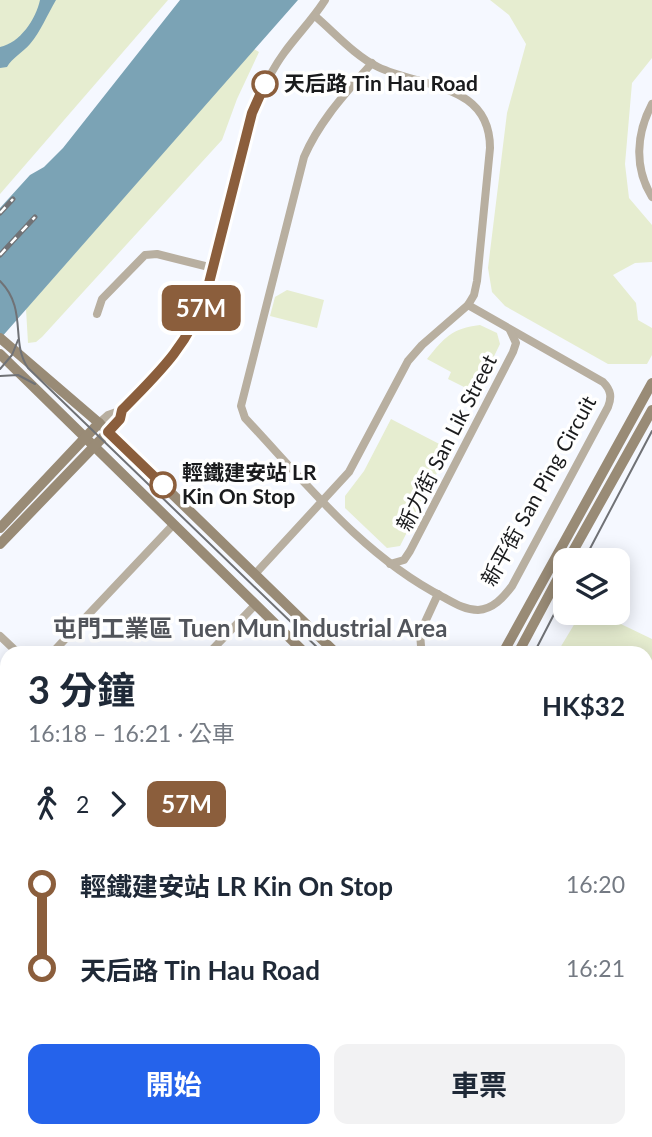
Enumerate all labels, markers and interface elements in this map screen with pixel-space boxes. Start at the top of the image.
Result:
place label: 天后路 Tin Hau Road [284,70,478,95]
marker: 天后路 Tin Hau Road [252,71,278,97]
line badge: 57M [161,285,241,331]
text: 57M [176,293,226,322]
street label: 新力街 San Lik Street [390,350,501,535]
street label: 新平街 San Ping Circuit [475,391,601,590]
place label: 輕鐵建安站 LR Kin On Stop [182,459,317,508]
marker: 輕鐵建安站 LR Kin On Stop [150,472,176,498]
map controls [553,548,630,625]
button: layers [553,548,630,625]
district label: 屯門工業區 Tuen Mun Industrial Area [53,613,447,642]
text: 3 分鐘 [28,666,135,712]
text: HK$32 [542,690,625,722]
text: 16:18 – 16:21 · 公車 [28,719,235,747]
icon: walk [28,785,66,823]
icon: forward [99,785,137,823]
text: 57M [161,789,212,818]
text: 2 [76,790,89,818]
text: 輕鐵建安站 LR Kin On Stop [80,870,393,902]
text: 16:20 [566,870,625,898]
text: 天后路 Tin Hau Road [80,954,320,986]
text: 16:21 [566,954,625,982]
button: 開始 [28,1044,320,1124]
button: 車票 [334,1044,625,1124]

